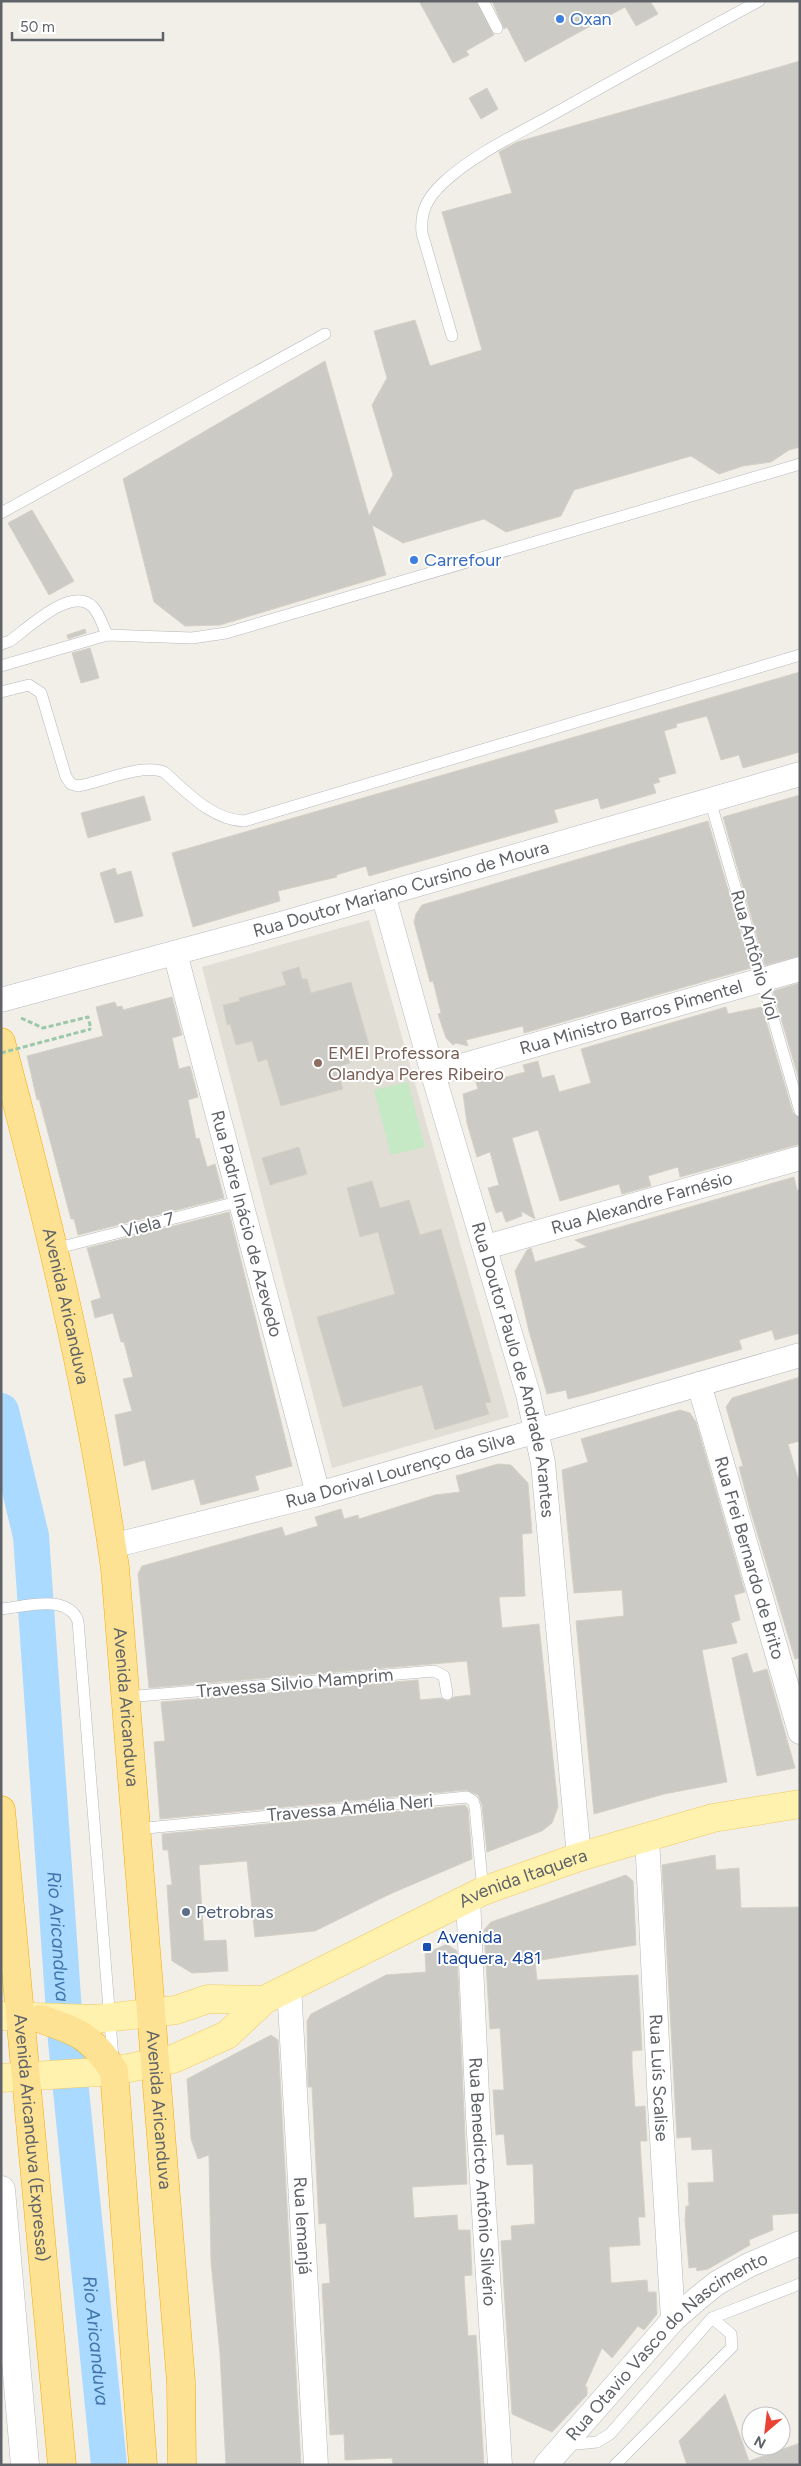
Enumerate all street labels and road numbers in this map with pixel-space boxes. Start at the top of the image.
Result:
street label: Rua Doutor Mariano Cursino de Moura [250,836,551,942]
street label: Rua Antônio Viol [726,887,784,1023]
street label: Rua Ministro Barros Pimentel [517,975,745,1060]
street label: Rua Padre Inácio de Azevedo [206,1108,287,1340]
street label: Rua Alexandre Farnésio [549,1167,735,1239]
street label: Viela 7 [119,1207,177,1243]
street label: Rua Doutor Paulo de Andrade Arantes [467,1220,559,1519]
street label: Avenida Aricanduva [38,1226,94,1386]
street label: Rua Dorival Lourenço da Silva [283,1427,517,1513]
street label: Rua Frei Bernardo de Brito [710,1454,789,1662]
street label: Avenida Aricanduva [109,1626,144,1788]
street label: Travessa Silvio Mamprim [196,1663,394,1703]
street label: Travessa Amélia Neri [266,1790,434,1826]
street label: Avenida Itaquera [455,1844,590,1912]
street label: Avenida Aricanduva (Expressa) [9,2013,54,2262]
street label: Rua Luís Scalise [645,2013,673,2142]
street label: Avenida Aricanduva [141,2029,176,2190]
street label: Rua Benedicto Antônio Silvério [464,2057,501,2307]
street label: Rua Iemanjá [289,2176,316,2275]
street label: Rua Otavio Vasco do Nascimento [562,2252,778,2448]

